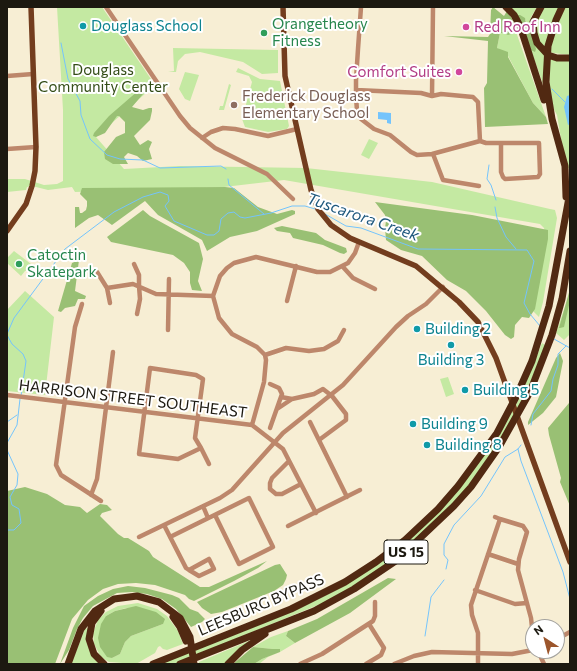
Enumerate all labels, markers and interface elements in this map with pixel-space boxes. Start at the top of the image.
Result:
place label: Orangetheory Fitness [272,15,368,50]
place label: Douglass School [91,17,202,35]
place label: Red Roof Inn [474,18,561,36]
marker: Douglass School [78,21,88,31]
marker: Red Roof Inn [461,22,471,32]
marker: Orangetheory Fitness [259,28,269,38]
park label: Douglass Community Center [38,61,168,96]
place label: Comfort Suites [347,63,451,81]
marker: Comfort Suites [454,67,464,77]
place label: Frederick Douglass Elementary School [242,87,371,122]
marker: Frederick Douglass Elementary School [229,100,239,110]
water label: Tuscarora Creek [304,189,422,245]
place label: Catoctin Skatepark [27,246,97,281]
marker: Catoctin Skatepark [14,259,24,269]
place label: Building 2 [425,320,491,338]
marker: Building 2 [412,324,422,334]
marker: Building 3 [446,340,456,350]
place label: Building 3 [418,351,484,369]
street label: HARRISON STREET SOUTHEAST [18,376,248,422]
place label: Building 5 [473,381,539,399]
marker: Building 5 [460,385,470,395]
place label: Building 9 [421,415,488,433]
marker: Building 9 [408,419,418,429]
place label: Building 8 [435,436,502,454]
marker: Building 8 [422,440,432,450]
road number: US 15 [384,540,428,564]
street label: LEESBURG BYPASS [195,570,327,640]
north arrow [525,619,565,659]
text: N [531,622,545,637]

